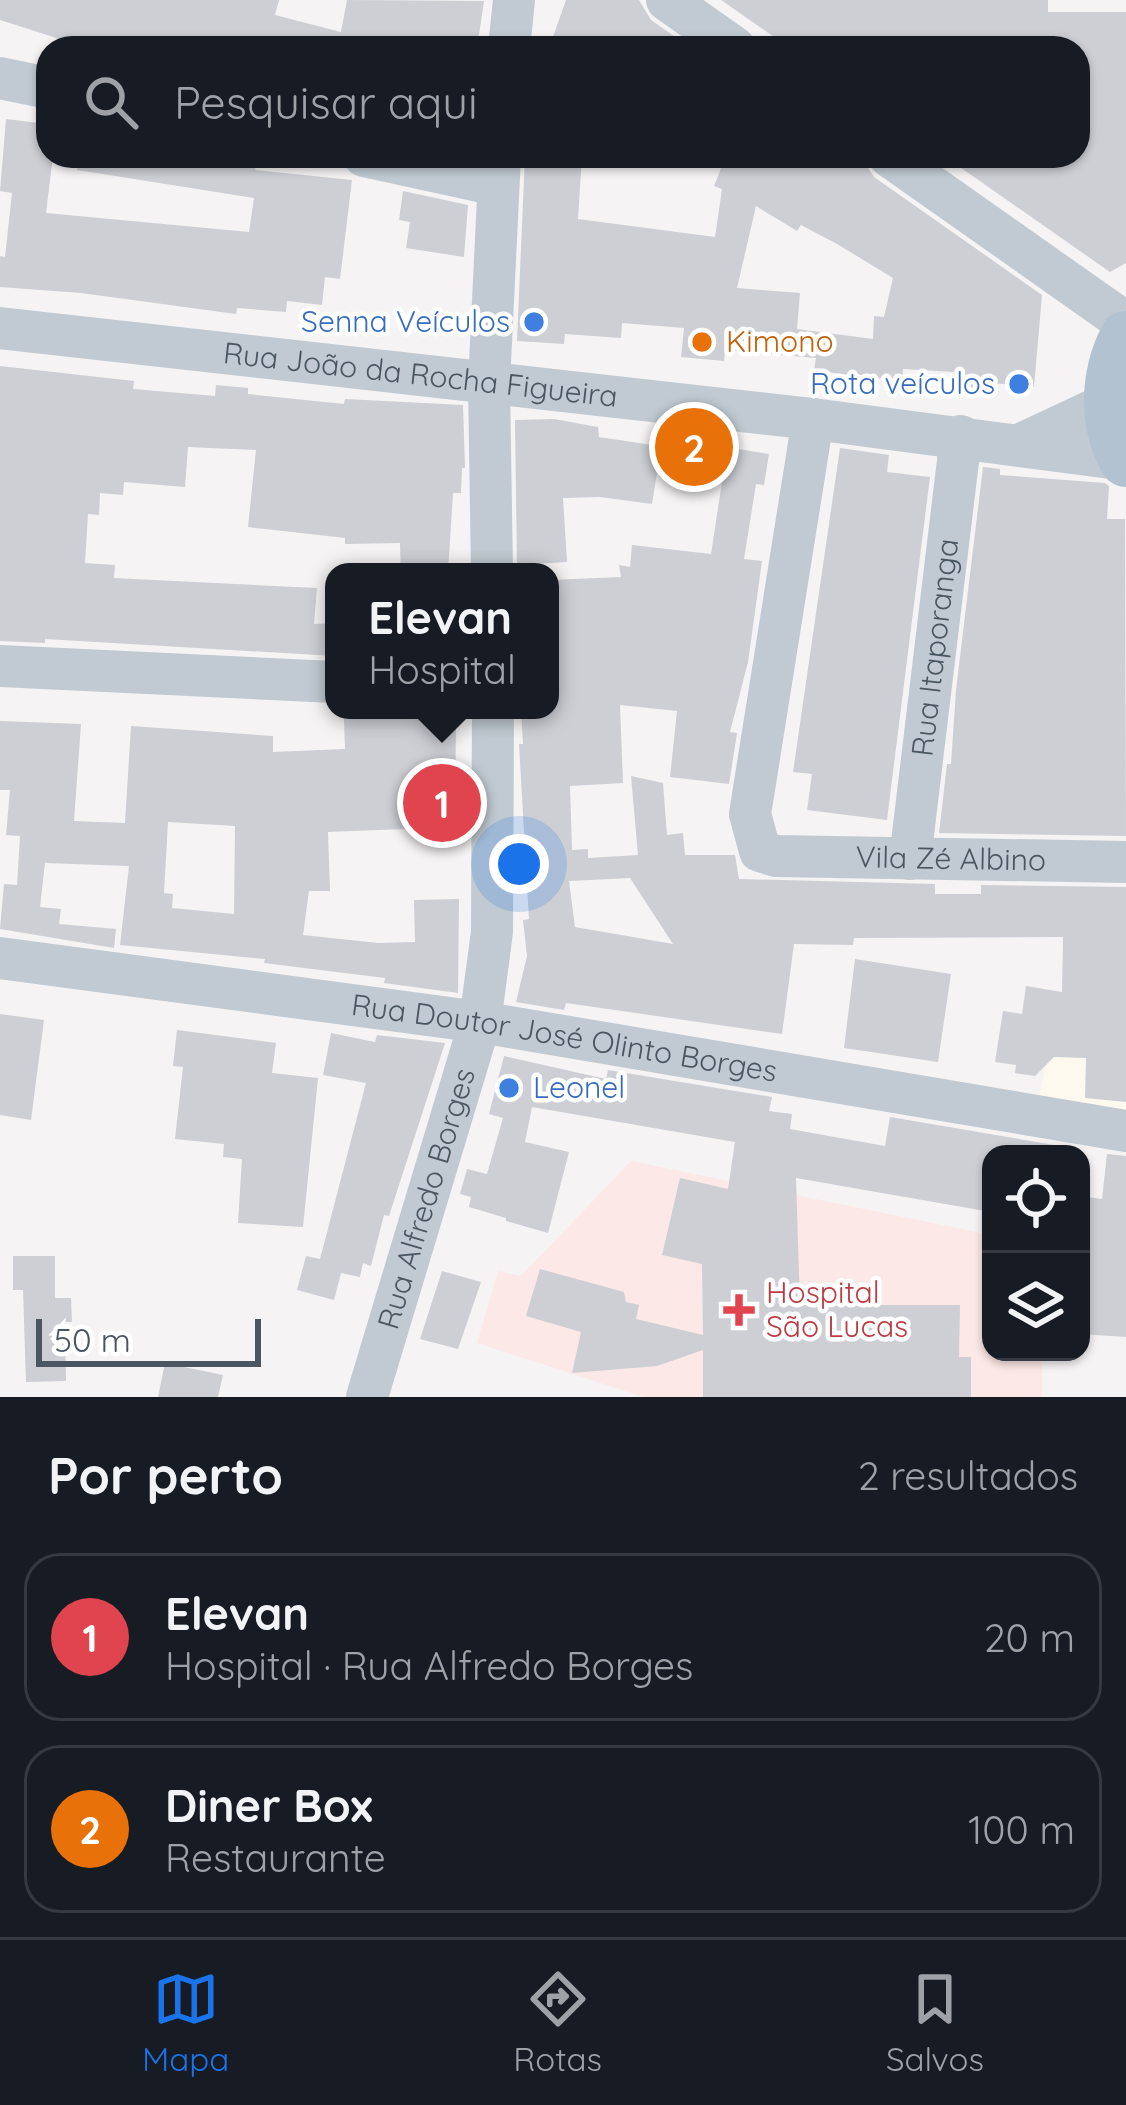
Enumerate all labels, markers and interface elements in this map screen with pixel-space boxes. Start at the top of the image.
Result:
search box [36,36,1090,168]
icon: search [78,69,144,135]
text: Pesquisar aqui [174,74,478,130]
place label: Senna Veículos [301,302,510,340]
marker: Senna Veículos [521,309,547,335]
place label: Kimono [726,322,834,360]
marker: Kimono [689,329,715,355]
street label: Rua João da Rocha Figueira [221,333,620,415]
place label: Rota veículos [810,364,995,402]
marker: Rota veículos [1006,371,1032,397]
pin: 2 [655,402,733,492]
street label: Rua Itaporanga [903,536,966,758]
popup [325,563,559,719]
text: Elevan [368,589,512,645]
text: Hospital [368,645,516,694]
pin: 1 [403,758,481,848]
your location [489,834,549,894]
street label: Vila Zé Albino [855,837,1046,879]
street label: Rua Doutor José Olinto Borges [349,985,780,1090]
street label: Rua Alfredo Borges [369,1063,483,1334]
place label: Leonel [533,1068,625,1106]
marker: Leonel [496,1075,522,1101]
map controls [982,1145,1090,1361]
button: locate [982,1145,1090,1253]
button: layers [982,1253,1090,1361]
place label: Hospital São Lucas [766,1273,908,1345]
marker: Hospital São Lucas [723,1294,755,1326]
scale bar [36,1313,261,1366]
text: 50 m [54,1319,131,1360]
text: Por perto [48,1443,283,1507]
text: 2 resultados [858,1451,1078,1500]
text: Elevan [165,1585,309,1641]
text: 1 [82,1613,98,1662]
text: 20 m [984,1613,1075,1662]
text: Hospital · Rua Alfredo Borges [165,1641,693,1690]
text: Diner Box [165,1777,373,1833]
text: 2 [79,1805,101,1854]
text: 100 m [968,1805,1075,1854]
text: Restaurante [165,1833,386,1882]
tab: Mapa [142,1966,229,2079]
tab: Rotas [513,1966,602,2079]
tab: Salvos [886,1966,984,2079]

